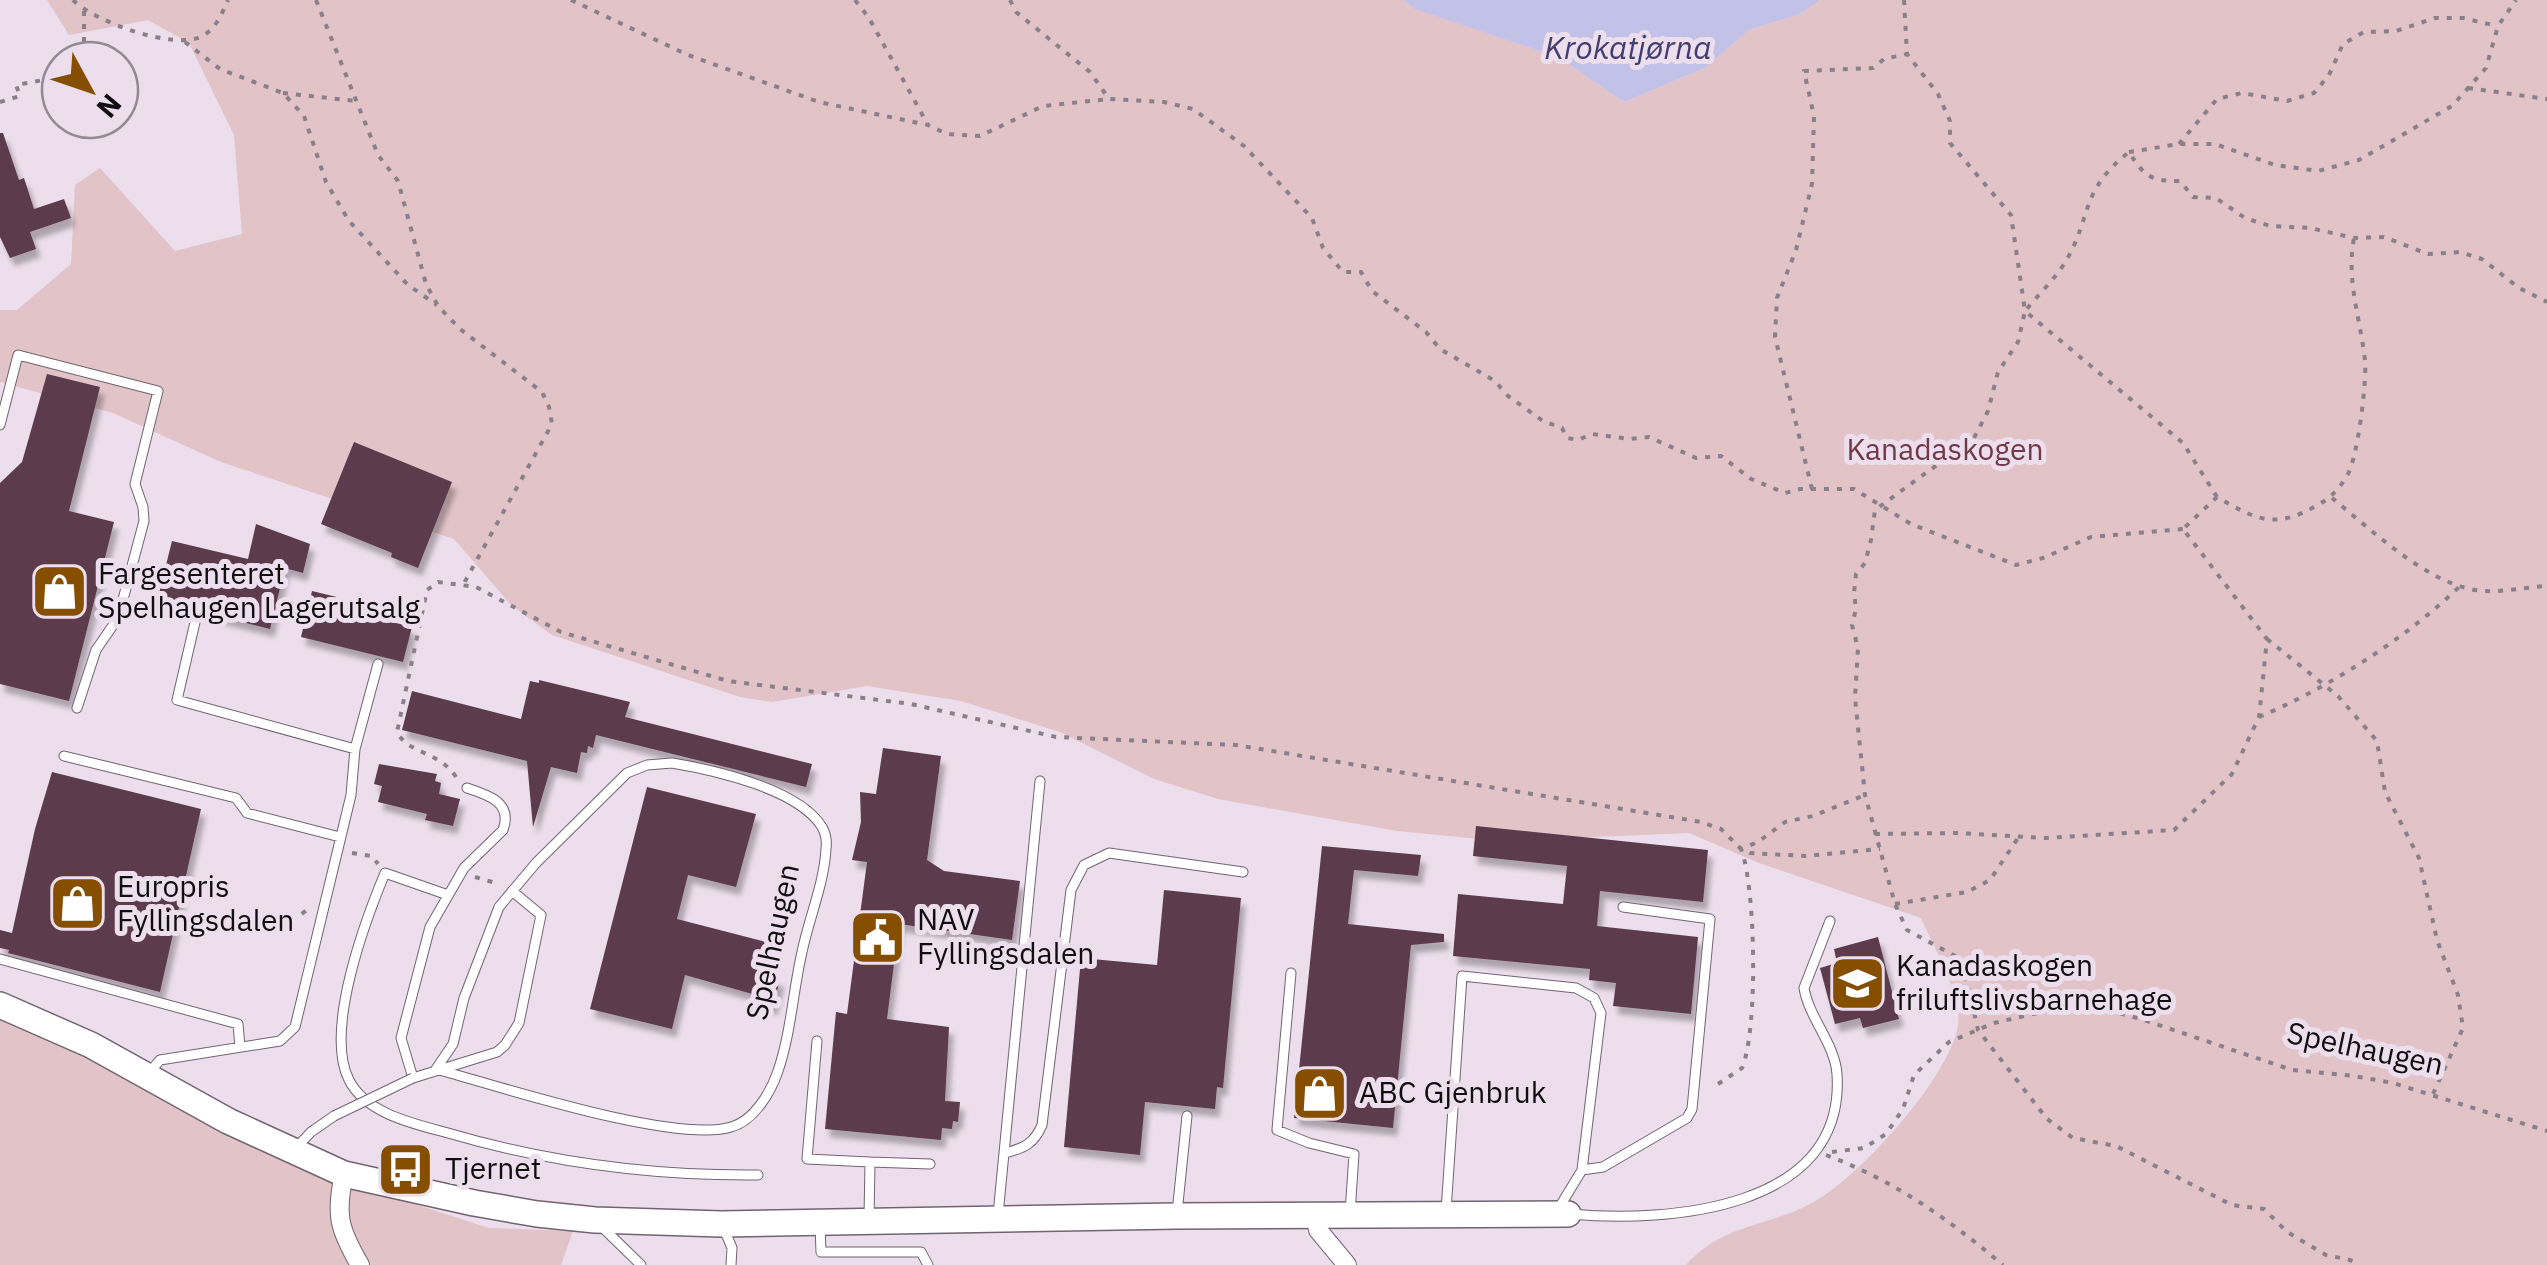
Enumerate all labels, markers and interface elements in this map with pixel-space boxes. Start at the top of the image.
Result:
water label: Krokatjørna [1544,26,1712,68]
north arrow [40,40,140,140]
text: N [89,87,130,126]
park label: Kanadaskogen [1847,429,2043,468]
place label: Fargesenteret Spelhaugen Lagerutsalg [98,553,420,626]
shop icon: Fargesenteret Spelhaugen Lagerutsalg [29,561,89,621]
street label: Spelhaugen [736,860,807,1023]
place label: Europris Fyllingsdalen [117,866,294,939]
shop icon: Europris Fyllingsdalen [48,874,108,934]
place label: NAV Fyllingsdalen [917,899,1094,972]
public building icon: NAV Fyllingsdalen [848,907,908,967]
place label: Kanadaskogen friluftslivsbarnehage [1896,945,2172,1018]
school or university icon: Kanadaskogen friluftslivsbarnehage [1827,953,1887,1013]
street label: Spelhaugen [2284,1012,2447,1083]
shop icon: ABC Gjenbruk [1290,1063,1350,1123]
place label: ABC Gjenbruk [1359,1072,1547,1111]
bus stop icon: Tjernet [376,1139,436,1199]
place label: Tjernet [445,1148,541,1187]

